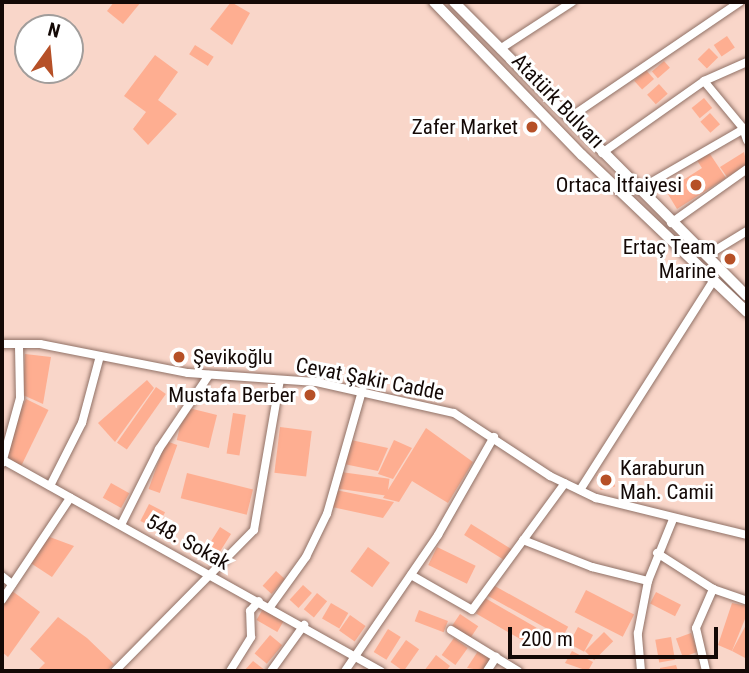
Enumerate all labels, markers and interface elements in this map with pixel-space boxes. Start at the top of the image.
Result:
north arrow [14,14,84,84]
text: N [45,18,63,43]
street label: Atatürk Bulvarı [507,48,609,154]
place label: Zafer Market [412,114,518,140]
marker: Zafer Market [524,119,540,135]
place label: Ortaca İtfaiyesi [556,172,682,198]
marker: Ortaca İtfaiyesi [688,177,704,193]
place label: Ertaç Team Marine [622,234,716,284]
marker: Ertaç Team Marine [722,251,738,267]
place label: Şevikoğlu [193,344,273,370]
marker: Şevikoğlu [171,349,187,365]
street label: Cevat Şakir Cadde [294,352,446,406]
place label: Mustafa Berber [168,382,296,408]
marker: Mustafa Berber [302,387,318,403]
place label: Karaburun Mah. Camii [620,455,714,505]
marker: Karaburun Mah. Camii [598,472,614,488]
street label: 548. Sokak [142,509,234,575]
scale bar [511,614,721,658]
text: 200 m [521,627,573,651]

